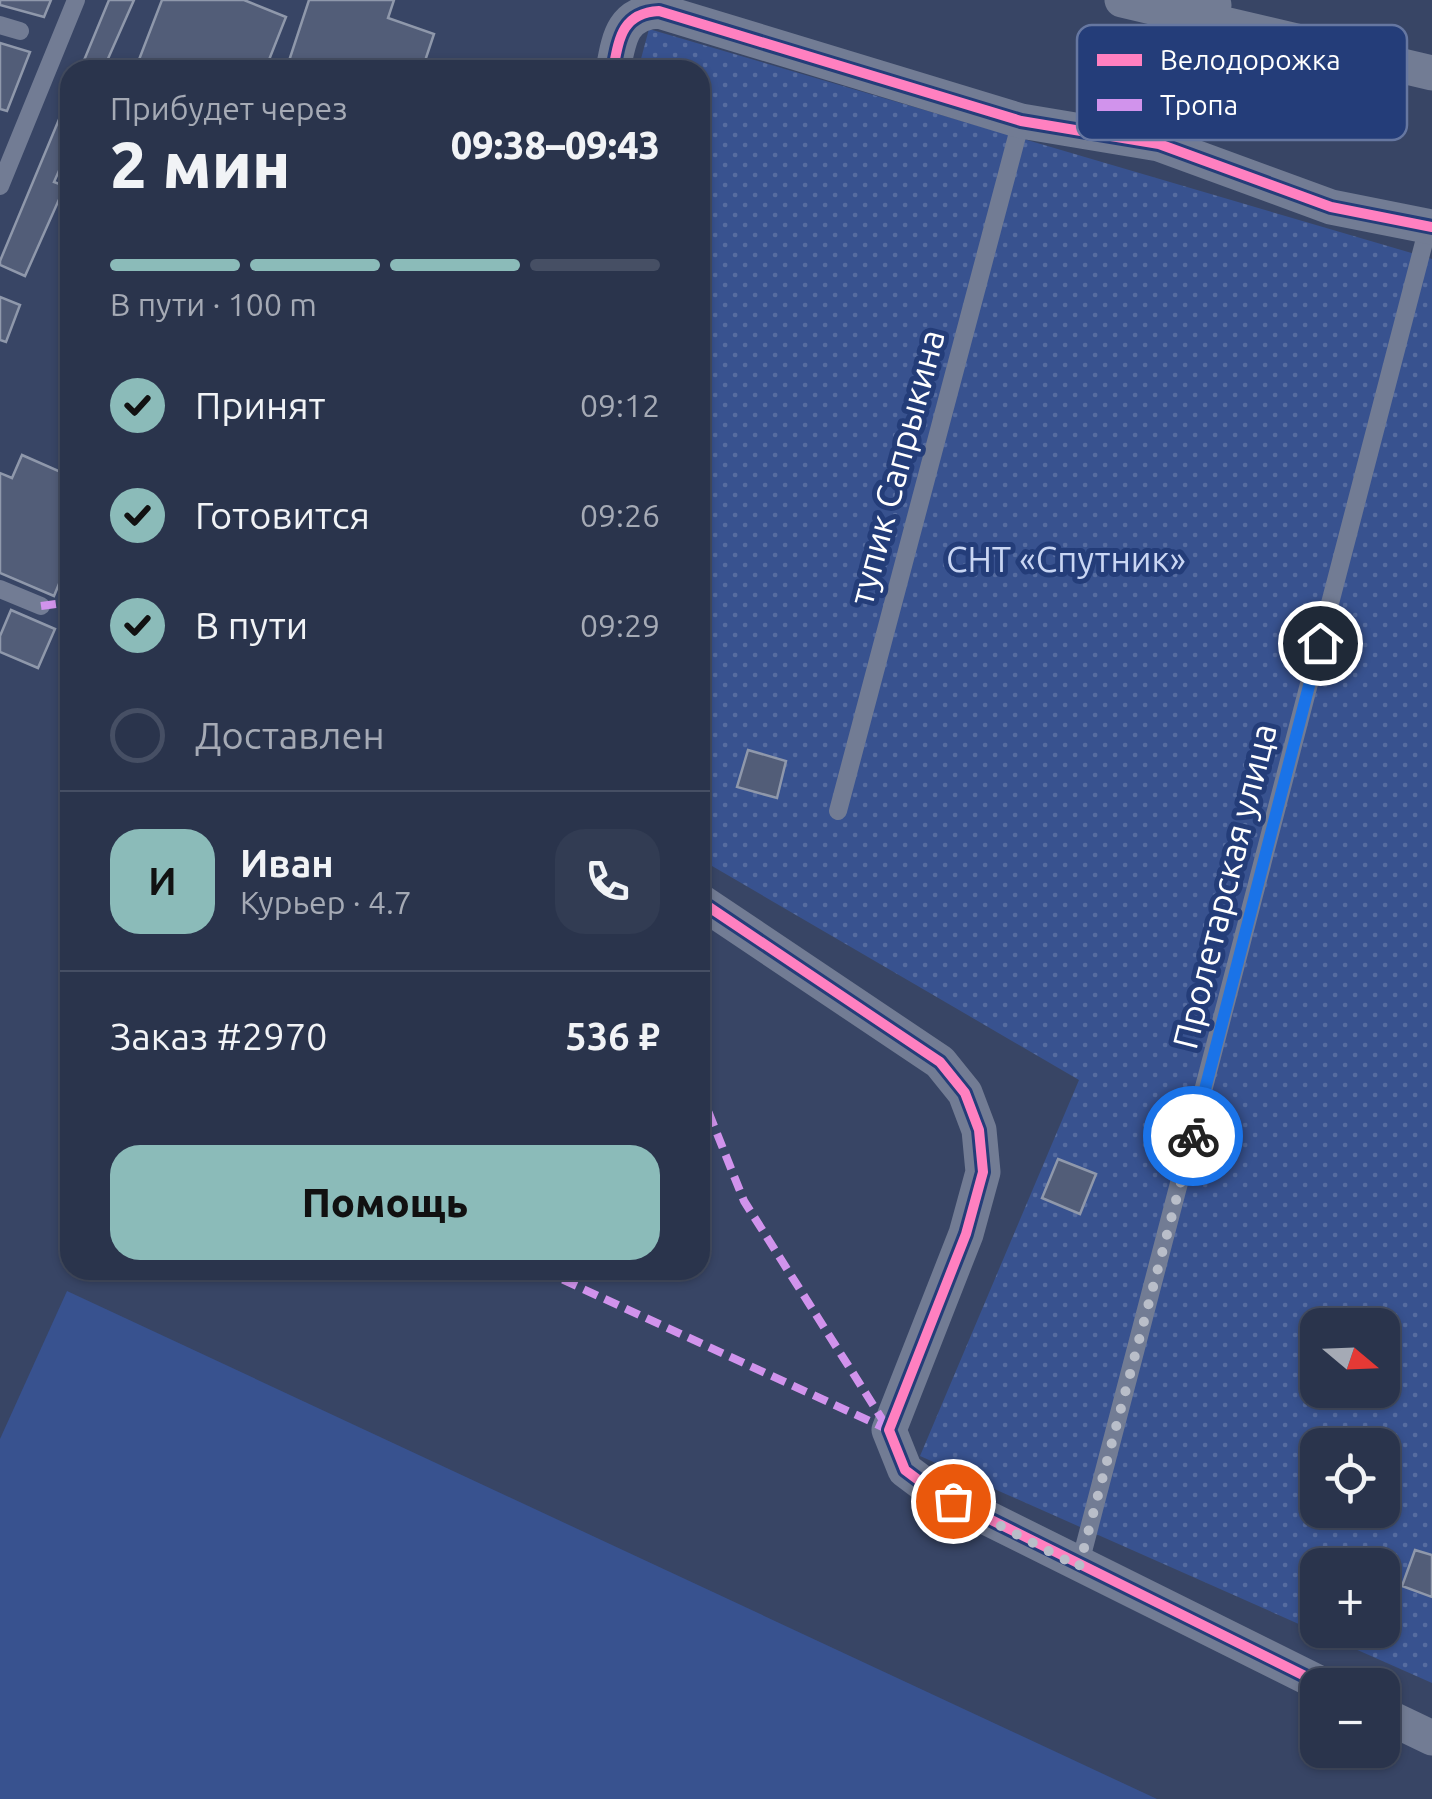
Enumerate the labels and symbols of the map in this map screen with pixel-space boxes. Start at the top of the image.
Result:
legend [1077,25,1407,140]
text: Велодорожка [1160,44,1341,75]
text: Тропа [1160,89,1238,120]
street label: тупик Сапрыкина [840,325,952,609]
park label: СНТ «Спутник» [946,539,1186,579]
pin [1278,601,1363,686]
street label: Пролетарская улица [1164,719,1284,1053]
courier [1143,1086,1243,1186]
north arrow [1300,1308,1400,1408]
pin [911,1459,996,1544]

